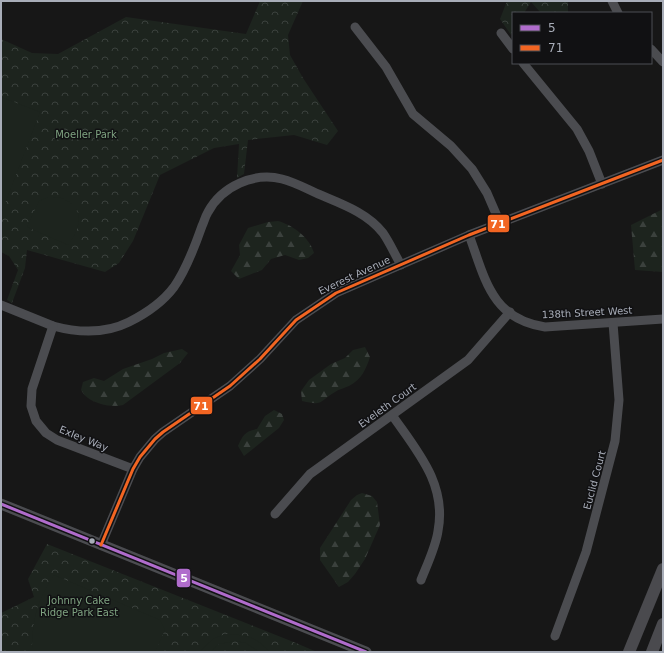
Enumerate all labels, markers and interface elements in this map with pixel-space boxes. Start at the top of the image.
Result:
legend [512,12,652,64]
text: 5 [548,21,556,35]
text: 71 [548,41,563,55]
park label: Moeller Park [55,129,117,140]
line badge: 71 [487,214,510,233]
text: 71 [490,218,506,231]
street label: Everest Avenue [317,254,392,297]
street label: 138th Street West [541,305,633,320]
street label: Eveleth Court [356,381,418,430]
line badge: 71 [190,396,213,415]
text: 71 [193,400,209,413]
street label: Exley Way [58,424,110,453]
street label: Euclid Court [581,449,608,511]
unlabelled marker [87,536,97,546]
line badge: 5 [176,568,191,588]
text: 5 [180,572,188,585]
park label: Johnny Cake Ridge Park East [40,595,118,618]

